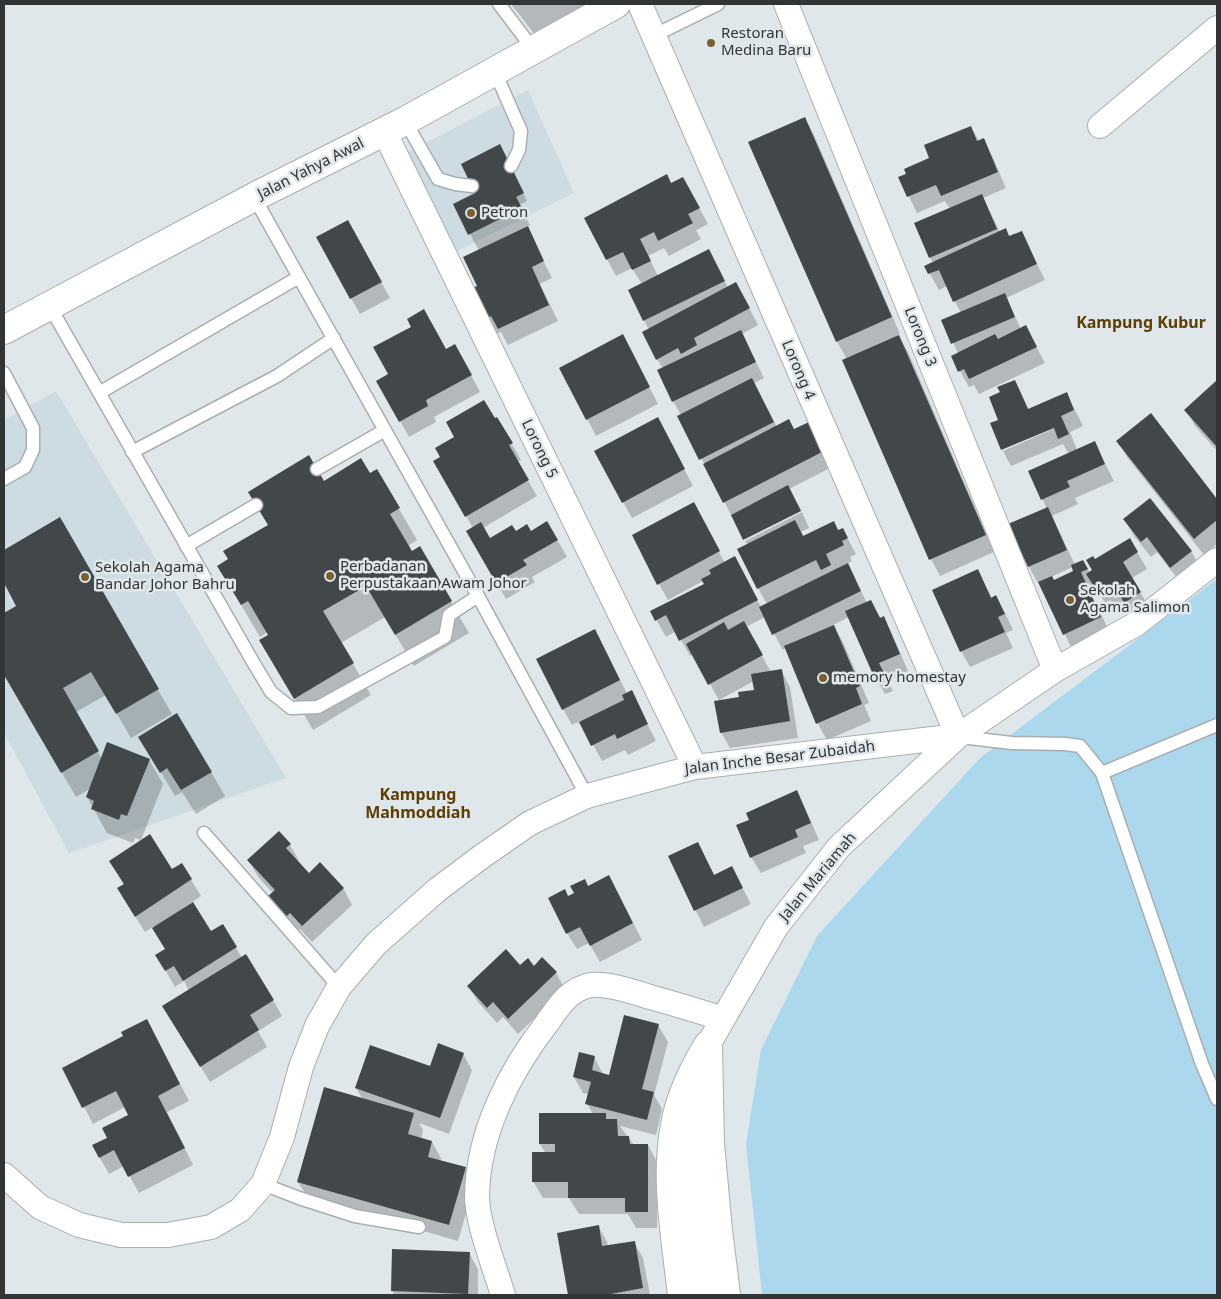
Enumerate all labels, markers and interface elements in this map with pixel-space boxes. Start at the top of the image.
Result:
place label: Restoran Medina Baru [721,25,811,60]
marker: Restoran Medina Baru [705,37,717,49]
street label: Jalan Yahya Awal [255,134,367,204]
place label: Petron [481,204,528,222]
marker: Petron [465,207,477,219]
street label: Lorong 3 [900,304,940,370]
district label: Kampung Kubur [1076,313,1206,333]
street label: Lorong 4 [777,338,819,402]
street label: Lorong 5 [517,417,561,481]
place label: Perbadanan Perpustakaan Awam Johor [340,558,527,593]
place label: Sekolah Agama Bandar Johor Bahru [95,559,235,594]
marker: Perbadanan Perpustakaan Awam Johor [324,570,336,582]
marker: Sekolah Agama Bandar Johor Bahru [79,571,91,583]
place label: Sekolah Agama Salimon [1080,582,1190,617]
marker: Sekolah Agama Salimon [1064,594,1076,606]
place label: memory homestay [833,669,966,687]
marker: memory homestay [817,672,829,684]
street label: Jalan Inche Besar Zubaidah [684,737,876,779]
district label: Kampung Mahmoddiah [365,785,471,823]
street label: Jalan Mariamah [776,829,860,925]

